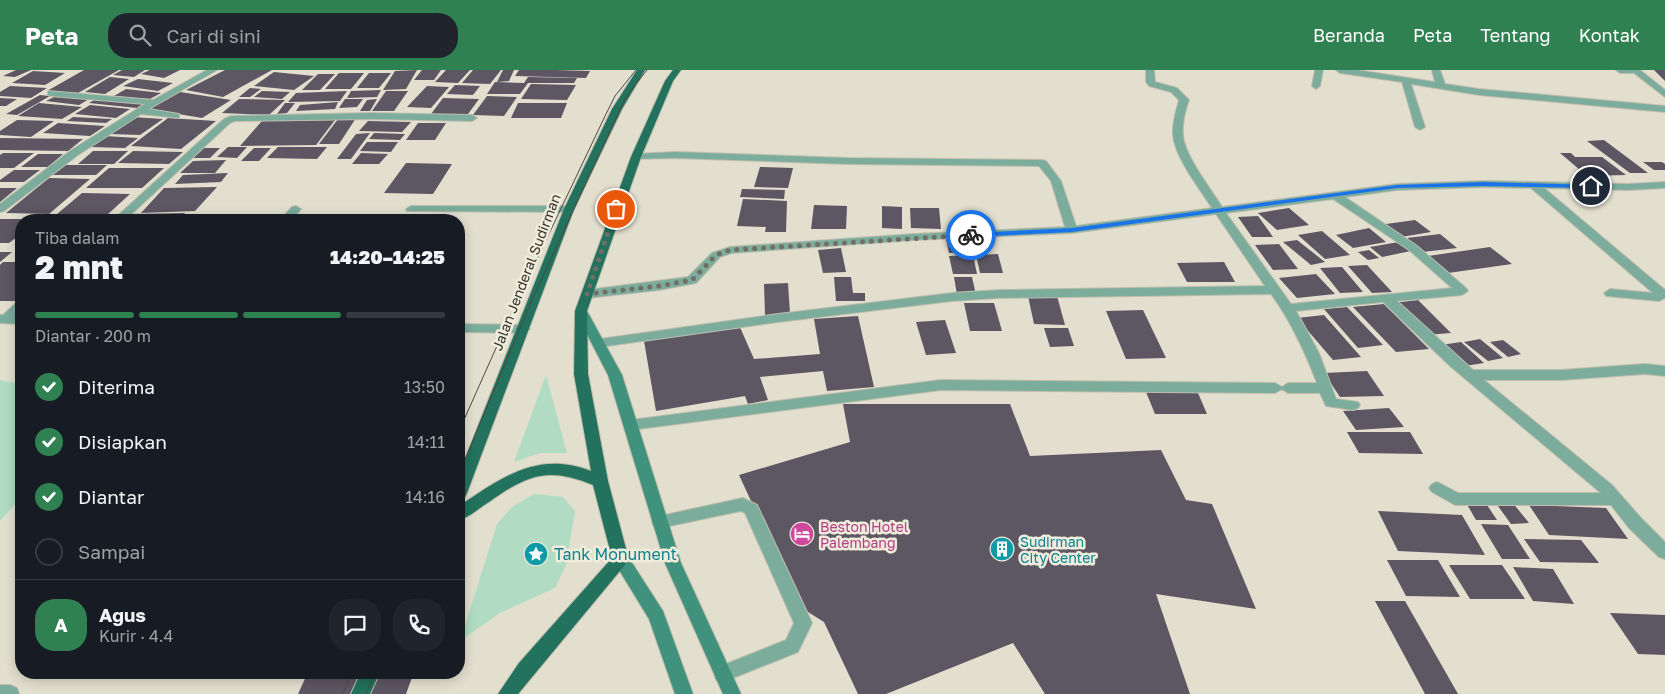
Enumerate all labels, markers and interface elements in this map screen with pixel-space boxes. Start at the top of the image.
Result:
search box [108,13,458,58]
text: Peta [25,21,78,50]
icon: search [126,21,154,49]
text: Cari di sini [166,24,261,47]
text: Beranda [1313,24,1385,46]
text: Peta [1413,24,1452,46]
text: Tentang [1480,24,1551,46]
text: Kontak [1579,24,1640,46]
pin [1570,165,1612,207]
icon: home [1577,172,1605,200]
pin [595,188,637,230]
street label: Jalan Jenderal Sudirman [488,191,564,353]
icon: bag [602,195,630,223]
courier [946,210,996,260]
icon: bike [957,221,985,249]
text: Tiba dalam [35,228,119,248]
text: 14:20–14:25 [330,245,445,268]
text: 2 mnt [35,248,123,286]
text: Diantar · 200 m [35,326,151,346]
icon: check [35,373,63,401]
text: Diterima [78,375,155,398]
text: 13:50 [404,377,445,397]
icon: check [35,428,63,456]
text: Disiapkan [78,430,167,453]
text: 14:11 [407,432,445,452]
icon: check [35,483,63,511]
text: Diantar [78,485,144,508]
text: 14:16 [405,487,445,507]
place label: Beston Hotel Palembang [820,518,908,551]
hotel icon: Beston Hotel Palembang [789,521,815,547]
place label: Sudirman City Center [1020,533,1096,566]
building icon: Sudirman City Center [989,536,1015,562]
text: Sampai [78,540,145,563]
place icon: Tank Monument [523,541,549,567]
place label: Tank Monument [554,544,677,564]
button: chat [329,599,381,651]
button: phone [393,599,445,651]
text: Agus [99,603,146,626]
text: A [54,613,68,636]
text: Kurir · 4.4 [99,626,173,646]

